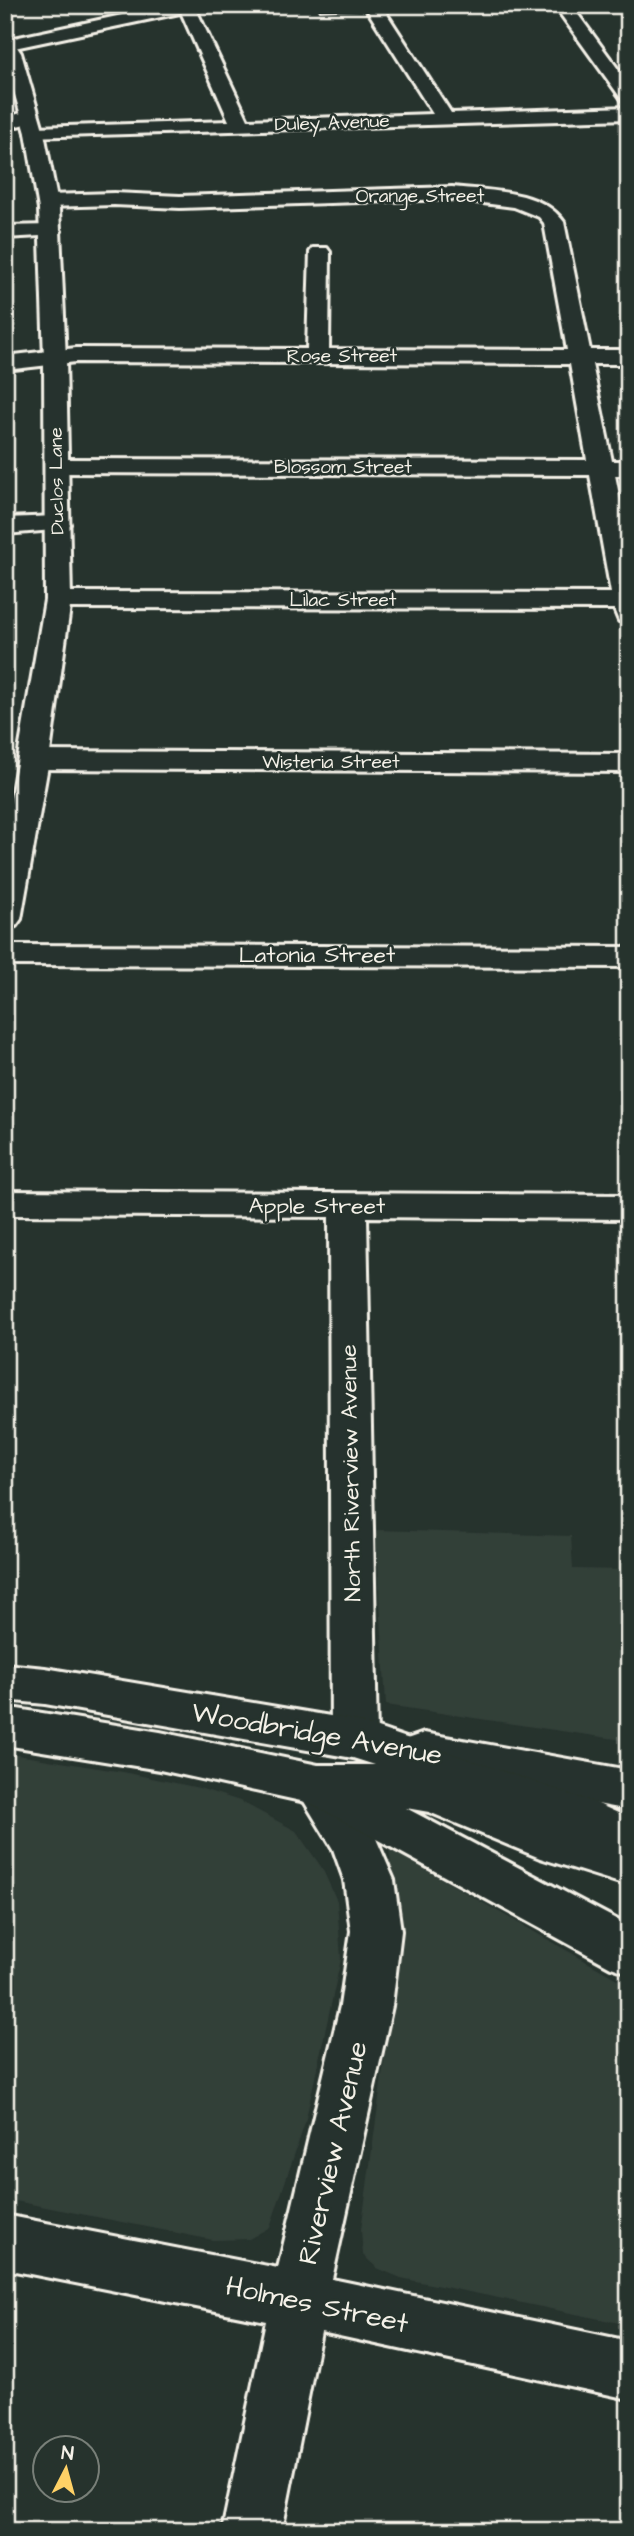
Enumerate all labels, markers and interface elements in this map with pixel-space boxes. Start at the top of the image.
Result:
street label: Duley Avenue [274,108,390,139]
street label: Orange Street [356,183,485,211]
street label: Rose Street [287,343,397,370]
street label: Duclos Lane [43,427,71,535]
street label: Blossom Street [274,454,412,481]
street label: Lilac Street [290,587,397,614]
street label: Wisteria Street [262,749,400,776]
street label: Latonia Street [239,939,396,971]
street label: Apple Street [249,1190,386,1222]
street label: North Riverview Avenue [333,1344,369,1602]
street label: Woodbridge Avenue [189,1693,445,1776]
street label: Riverview Avenue [288,2038,378,2268]
street label: Holmes Street [222,2267,413,2344]
north arrow [32,2434,102,2504]
text: N [60,2440,75,2468]

